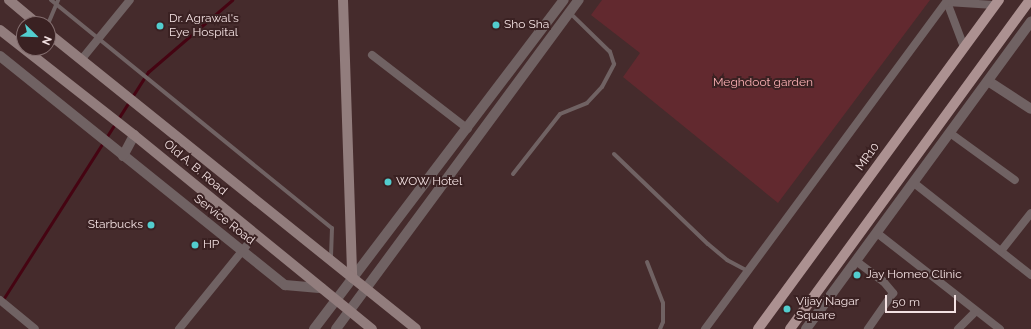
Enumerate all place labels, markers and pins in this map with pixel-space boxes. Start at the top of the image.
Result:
place label: Dr. Agrawal's Eye Hospital [169,12,239,40]
place label: Sho Sha [504,18,549,32]
marker: Dr. Agrawal's Eye Hospital [154,20,166,32]
marker: Sho Sha [491,20,501,30]
place label: WOW Hotel [396,175,463,189]
marker: WOW Hotel [383,177,393,187]
place label: Starbucks [88,218,143,232]
marker: Starbucks [146,220,156,230]
place label: HP [203,238,219,252]
marker: HP [190,240,200,250]
place label: Jay Homeo Clinic [866,268,962,282]
marker: Jay Homeo Clinic [851,269,863,281]
place label: Vijay Nagar Square [796,295,859,323]
marker: Vijay Nagar Square [781,303,793,315]

